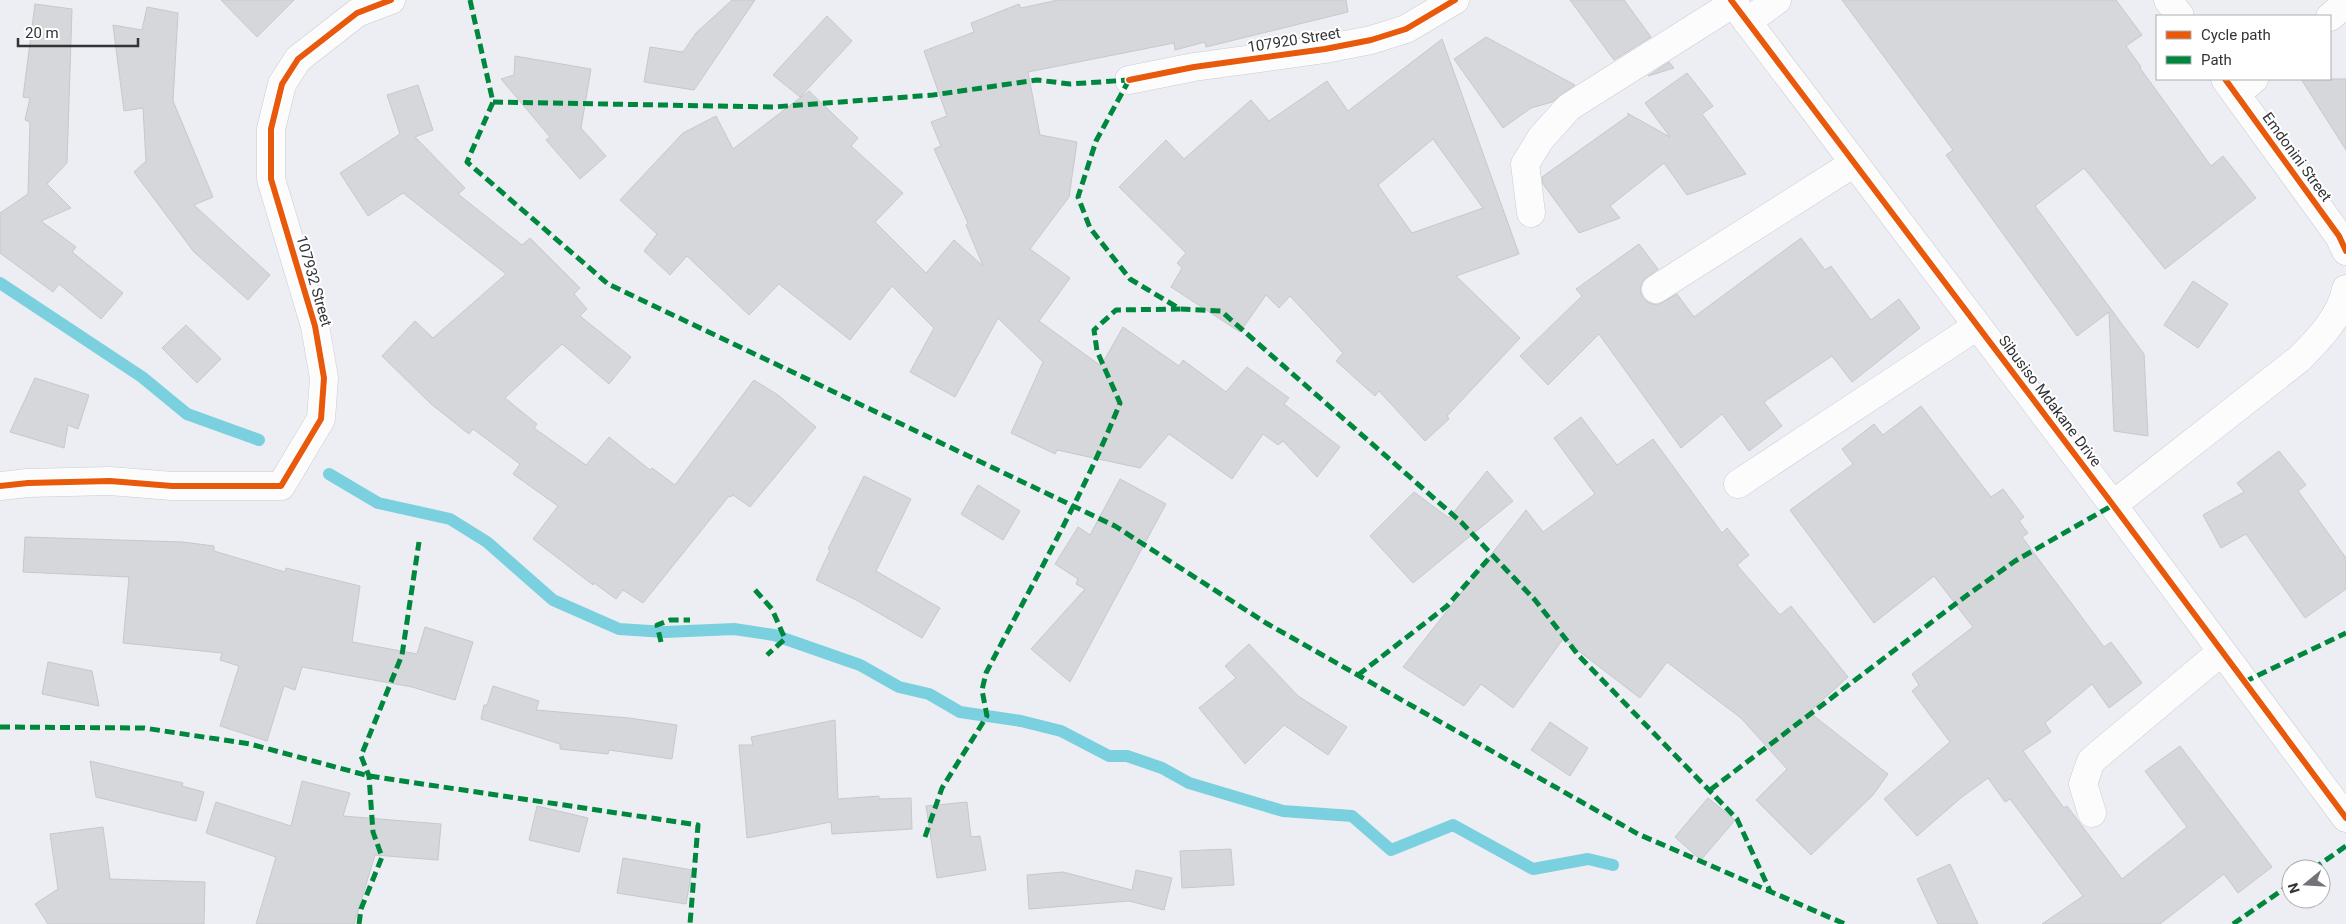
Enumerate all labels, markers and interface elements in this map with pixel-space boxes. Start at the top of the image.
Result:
scale bar [18,15,138,47]
legend [2156,15,2331,80]
text: 20 m [25,24,59,42]
street label: 107920 Street [1246,24,1342,56]
text: Cycle path [2201,26,2271,44]
text: Path [2201,51,2232,69]
street label: Emdonini Street [2259,109,2335,205]
street label: 107932 Street [292,233,336,329]
street label: Sibusiso Mdakane Drive [1995,332,2105,470]
north arrow [2281,859,2331,909]
text: N [2284,881,2303,895]

